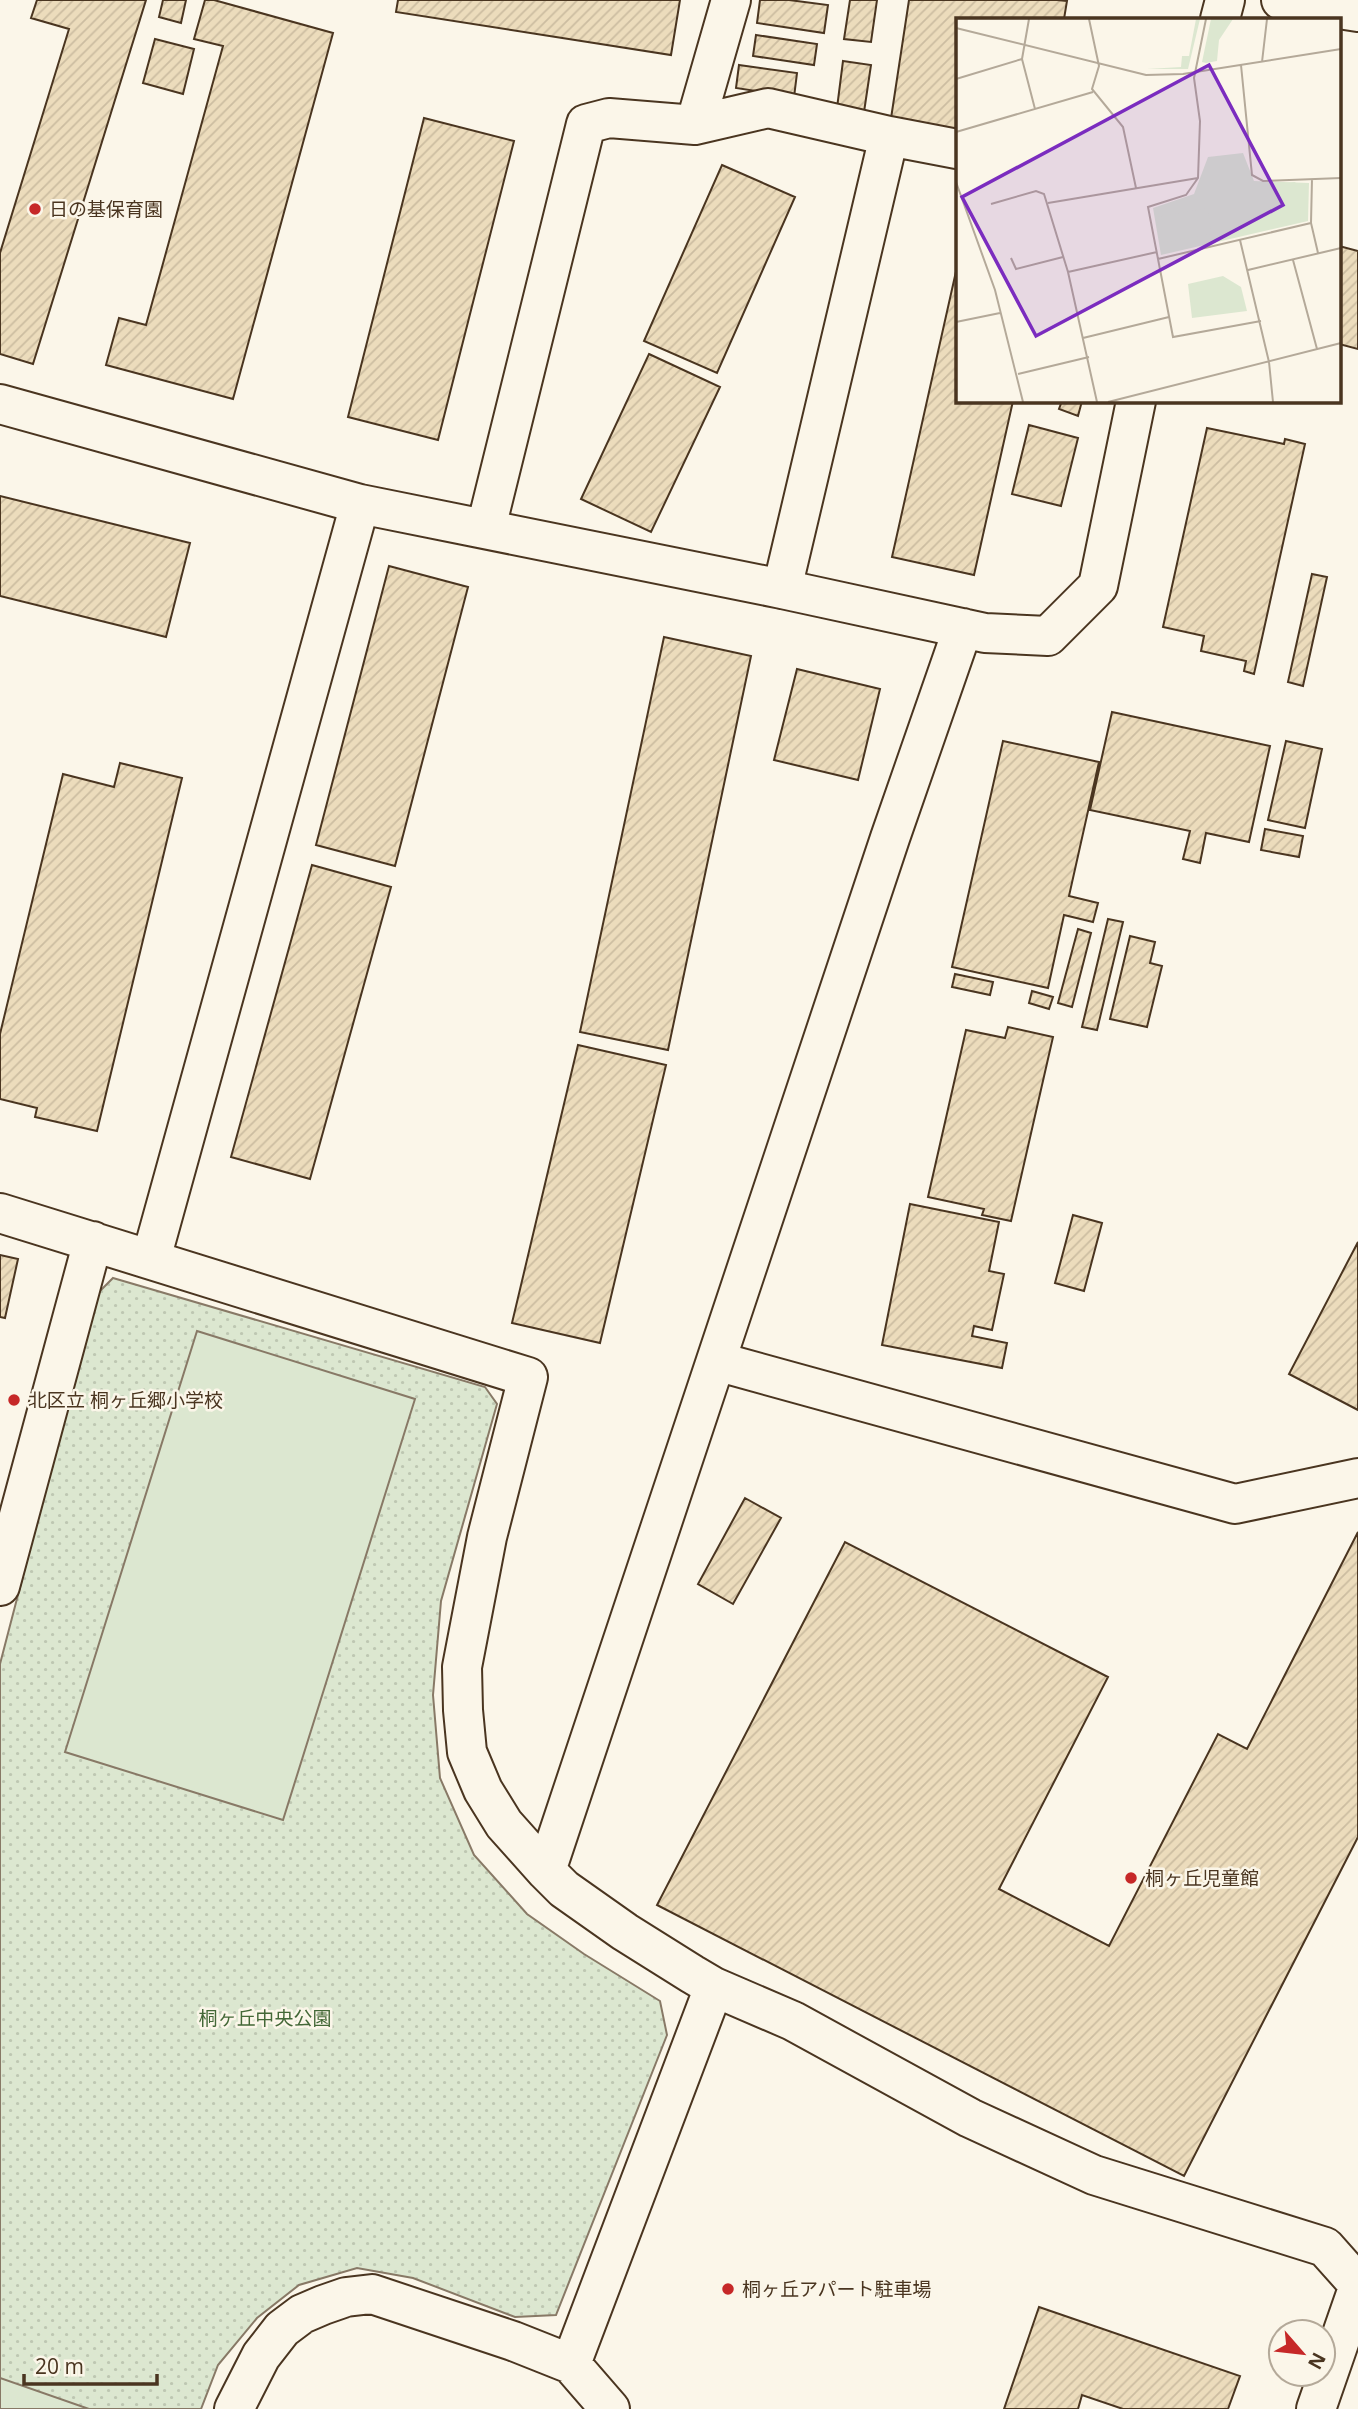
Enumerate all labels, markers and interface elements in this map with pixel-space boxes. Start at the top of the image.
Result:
inset map [956,18,1340,402]
place label: 日の基保育園 [49,196,163,222]
marker: 日の基保育園 [27,201,43,217]
place label: 北区立 桐ヶ丘郷小学校 [28,1387,223,1413]
marker: 北区立 桐ヶ丘郷小学校 [6,1392,22,1408]
place label: 桐ヶ丘児童館 [1145,1865,1259,1891]
marker: 桐ヶ丘児童館 [1123,1870,1139,1886]
park label: 桐ヶ丘中央公園 [198,2005,332,2031]
place label: 桐ヶ丘アパート駐車場 [742,2276,932,2302]
marker: 桐ヶ丘アパート駐車場 [720,2281,736,2297]
north arrow [1267,2318,1337,2388]
scale bar [24,2342,158,2386]
text: N [1302,2348,1332,2374]
text: 20 m [35,2352,84,2380]

